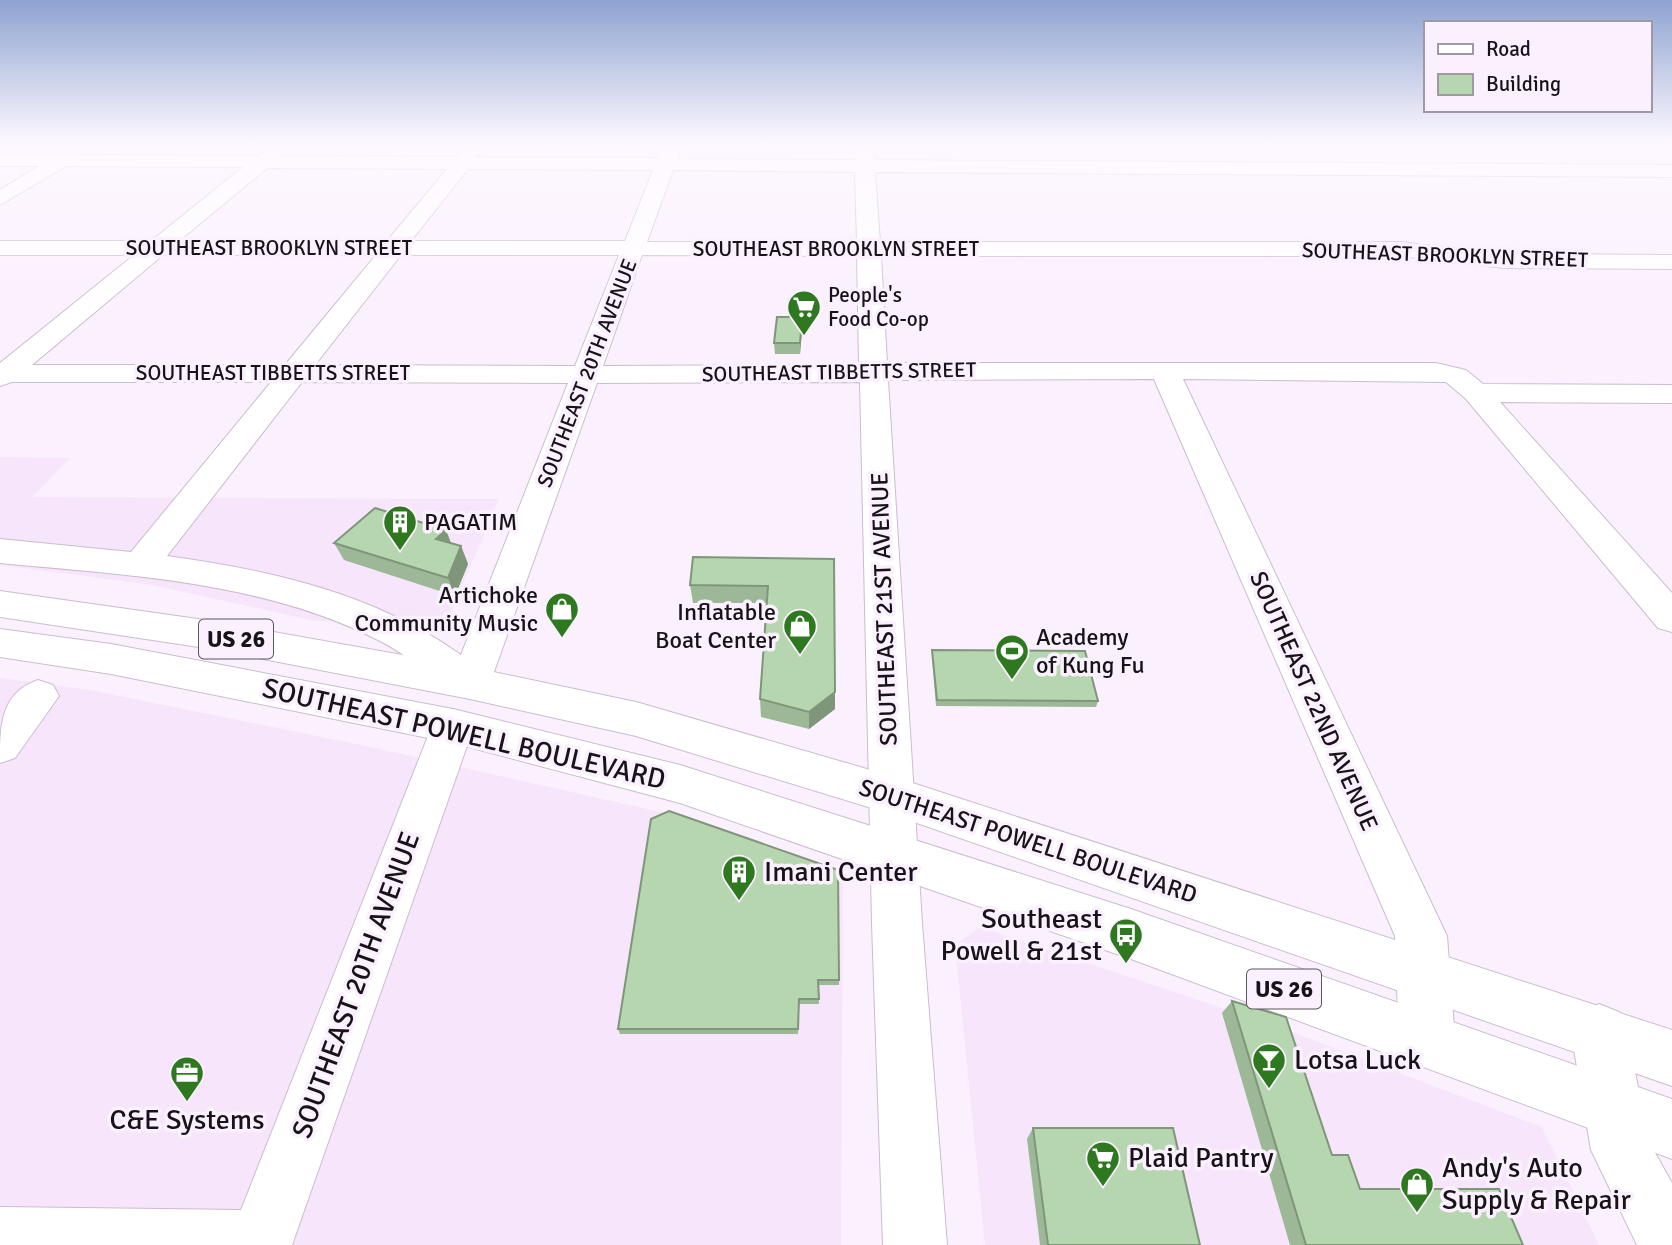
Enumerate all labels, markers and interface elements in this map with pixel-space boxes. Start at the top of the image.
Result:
legend [1424,21,1651,112]
text: Road [1486,36,1531,62]
text: Building [1486,71,1561,97]
street label: SOUTHEAST BROOKLYN STREET [126,235,413,261]
street label: SOUTHEAST BROOKLYN STREET [693,236,980,262]
street label: SOUTHEAST BROOKLYN STREET [1301,237,1589,273]
street label: SOUTHEAST 20TH AVENUE [531,255,643,491]
place label: People's Food Co-op [828,282,929,332]
supermarket icon: People's Food Co-op [785,288,823,337]
street label: SOUTHEAST TIBBETTS STREET [702,357,977,387]
street label: SOUTHEAST TIBBETTS STREET [136,360,411,386]
street label: SOUTHEAST 21ST AVENUE [864,472,904,746]
building icon: PAGATIM [381,503,419,552]
place label: PAGATIM [424,507,517,537]
street label: SOUTHEAST 22ND AVENUE [1243,567,1385,835]
place label: Artichoke Community Music [354,580,538,638]
shop icon: Artichoke Community Music [543,590,581,639]
place label: Inflatable Boat Center [655,597,776,655]
shop icon: Inflatable Boat Center [781,607,819,656]
road number: US 26 [199,620,273,659]
place label: Academy of Kung Fu [1036,622,1145,680]
sports icon: Academy of Kung Fu [993,632,1031,681]
street label: SOUTHEAST POWELL BOULEVARD [259,671,669,797]
street label: SOUTHEAST POWELL BOULEVARD [855,772,1201,910]
street label: SOUTHEAST 20TH AVENUE [285,827,427,1143]
building icon: Imani Center [720,853,758,902]
place label: Imani Center [764,855,918,889]
place label: Southeast Powell & 21st [941,902,1102,968]
bus stop icon: Southeast Powell & 21st [1107,916,1145,965]
road number: US 26 [1247,970,1321,1008]
bar icon: Lotsa Luck [1250,1041,1288,1090]
place label: Lotsa Luck [1294,1043,1421,1077]
office icon: C&E Systems [168,1054,206,1103]
place label: C&E Systems [110,1103,264,1137]
supermarket icon: Plaid Pantry [1084,1139,1122,1188]
place label: Plaid Pantry [1128,1141,1274,1175]
place label: Andy's Auto Supply & Repair [1442,1151,1631,1217]
shop icon: Andy's Auto Supply & Repair [1398,1165,1436,1214]

